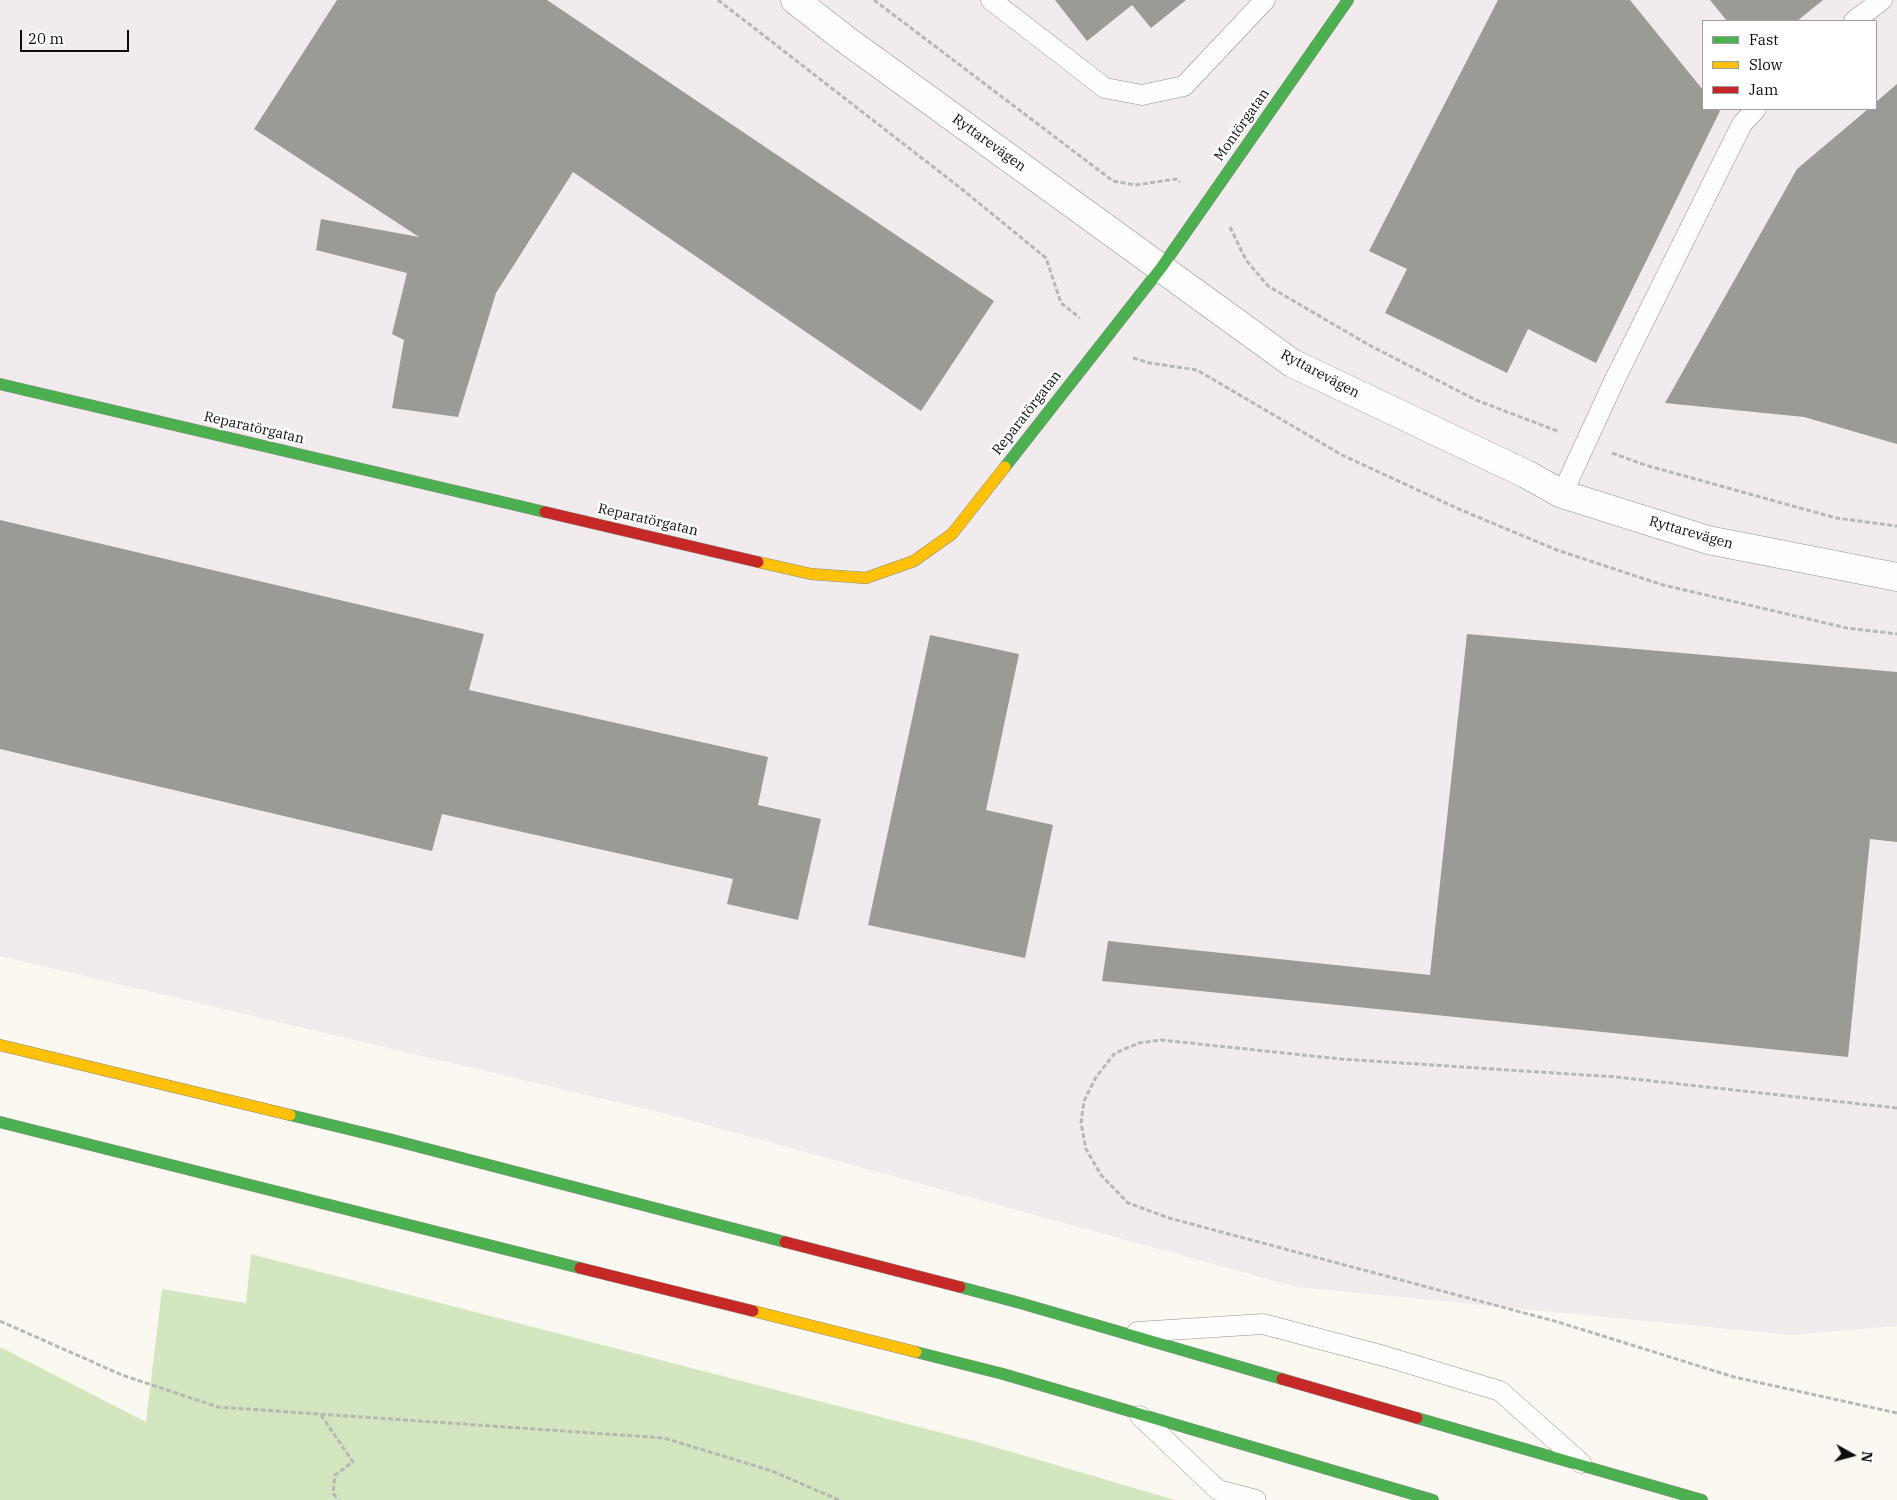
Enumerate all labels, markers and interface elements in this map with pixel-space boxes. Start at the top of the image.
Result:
scale bar [22,20,131,52]
legend [1702,20,1877,110]
text: 20 m [28,29,64,48]
text: Fast [1749,30,1779,49]
text: Slow [1749,55,1782,74]
text: Jam [1749,80,1778,99]
street label: Montörgatan [1211,85,1273,165]
street label: Ryttarevägen [949,111,1029,175]
street label: Ryttarevägen [1278,346,1362,402]
street label: Reparatörgatan [989,367,1065,459]
street label: Reparatörgatan [202,408,306,448]
street label: Reparatörgatan [596,500,700,540]
street label: Ryttarevägen [1647,513,1735,553]
north arrow [1827,1430,1877,1480]
text: N [1857,1450,1876,1463]

